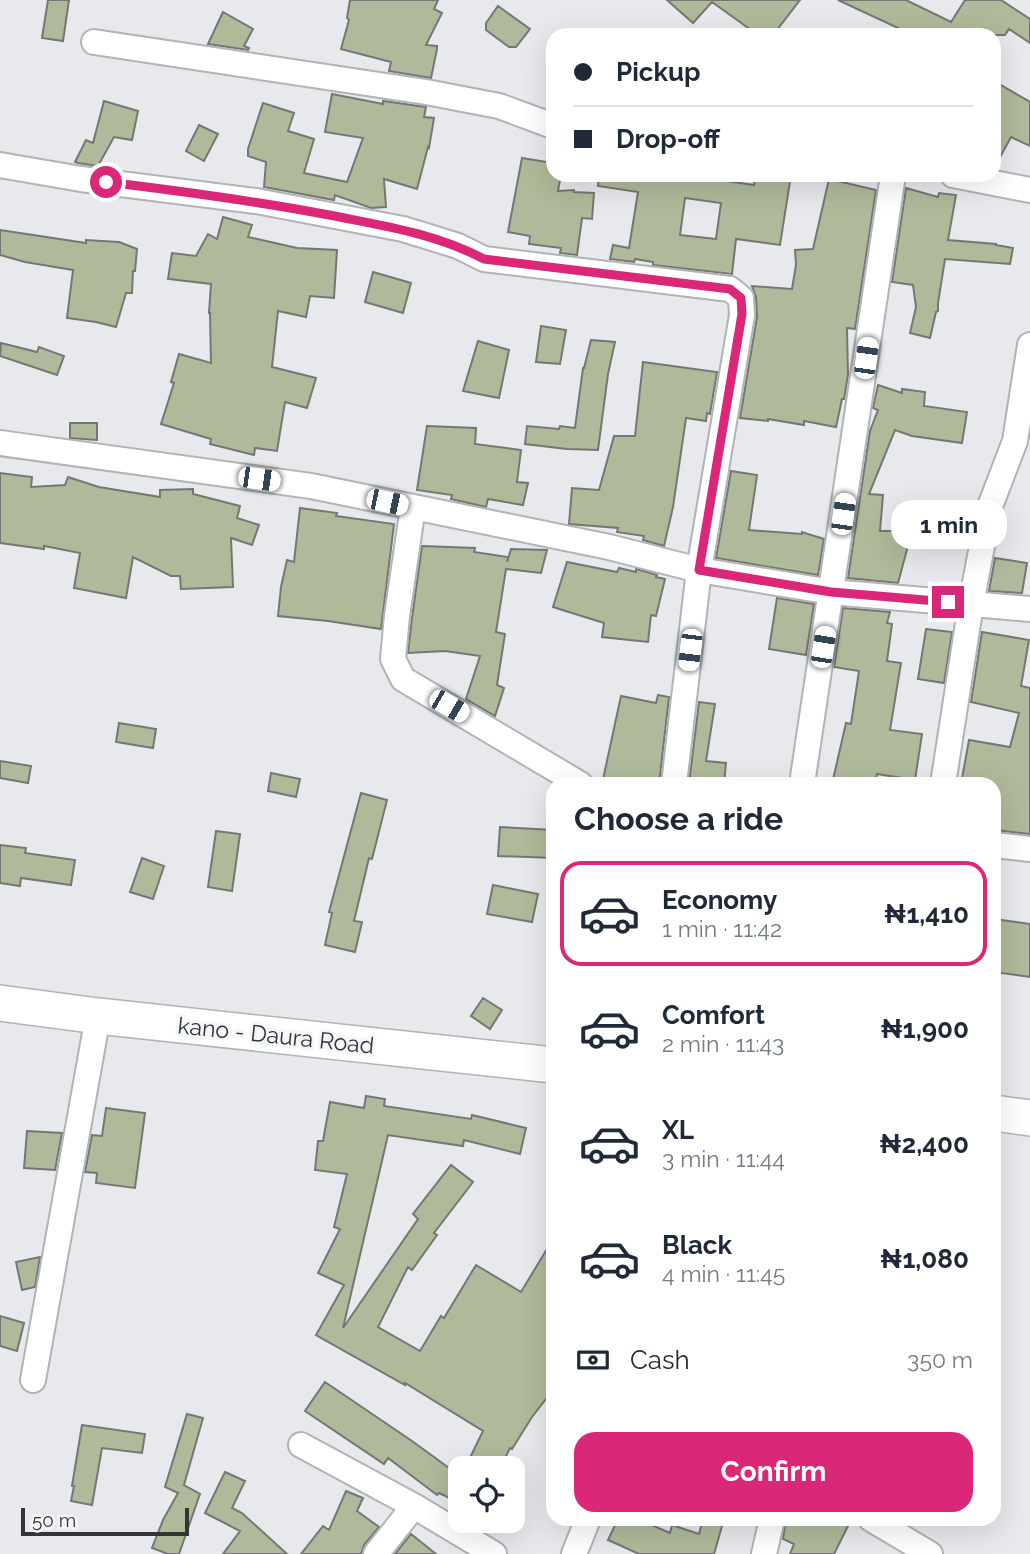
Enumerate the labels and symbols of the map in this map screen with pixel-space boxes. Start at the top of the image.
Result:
route start [90,166,122,198]
car [853,336,880,380]
car [237,466,282,492]
car [365,487,410,517]
car [830,492,857,536]
callout: 1 min [890,500,1006,550]
route end [932,586,964,618]
car [810,625,837,669]
car [678,628,703,672]
car [426,686,473,726]
street label: kano - Daura Road [176,1011,376,1059]
scale bar [21,1505,189,1537]

